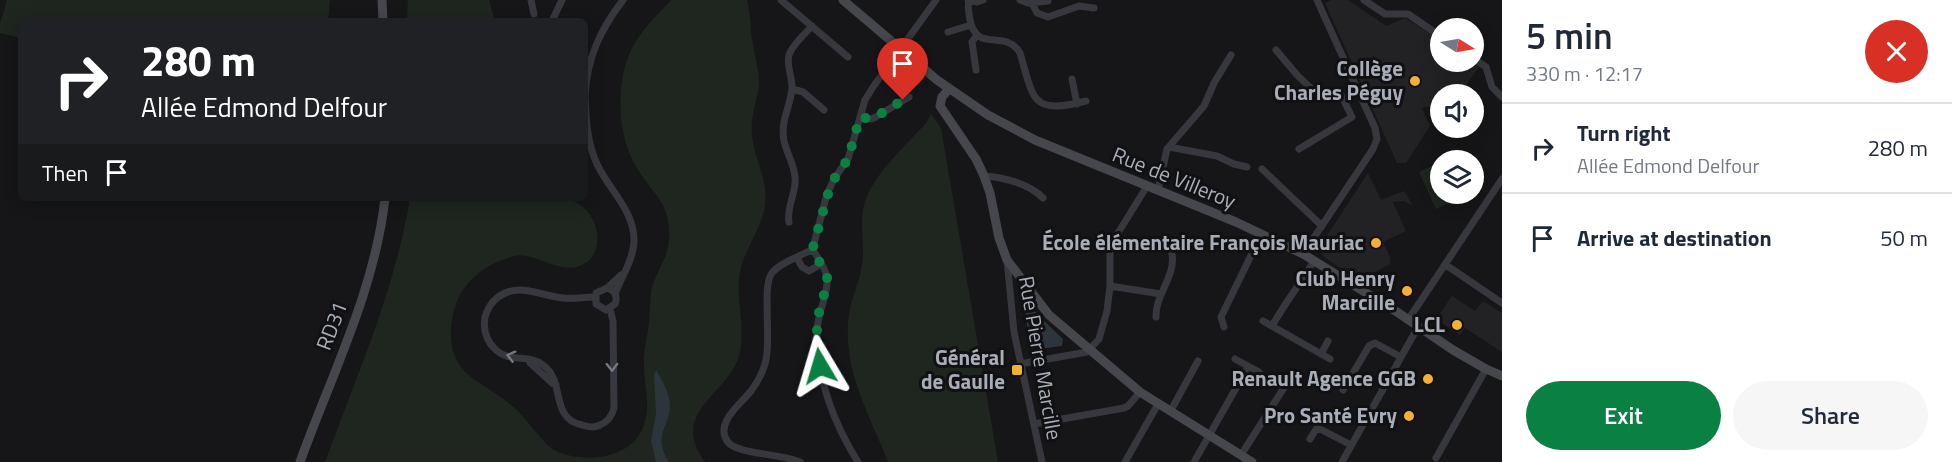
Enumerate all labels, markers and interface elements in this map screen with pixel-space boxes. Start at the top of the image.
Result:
text: 5 min [1526,8,1613,63]
north arrow [1430,18,1484,72]
map controls [1430,18,1484,204]
button: close [1865,20,1928,83]
text: 280 m [141,28,256,92]
pin [877,38,928,100]
icon: right [42,42,120,120]
icon: arrive [886,47,919,80]
place label: Collège Charles Péguy [1274,52,1403,108]
text: 330 m · 12:17 [1526,58,1643,89]
marker: Collège Charles Péguy [1408,74,1422,88]
button: sound [1430,84,1484,138]
text: Allée Edmond Delfour [141,86,387,127]
text: Turn right [1577,116,1671,150]
text: 280 m [1868,131,1928,165]
icon: right [1526,132,1559,165]
street label: Rue de Villeroy [1108,138,1241,216]
button: layers [1430,150,1484,204]
text: Allée Edmond Delfour [1577,150,1759,181]
text: Then [42,156,88,190]
icon: arrive [100,156,133,189]
text: Arrive at destination [1577,221,1772,255]
text: 50 m [1880,221,1928,255]
icon: arrive [1526,222,1559,255]
place label: École élémentaire François Mauriac [1042,226,1364,258]
marker: École élémentaire François Mauriac [1369,236,1383,250]
place label: Club Henry Marcille [1296,262,1395,318]
street label: Rue Pierre Marcille [1011,273,1071,442]
marker: Club Henry Marcille [1400,284,1414,298]
street label: RD31 [307,297,355,355]
place label: LCL [1414,308,1445,340]
marker: LCL [1450,318,1464,332]
position arrow [788,334,852,398]
place label: Général de Gaulle [921,341,1005,397]
one-way arrow [506,351,517,363]
one-way arrow [606,362,618,371]
place label: Renault Agence GGB [1231,362,1416,394]
marker: Général de Gaulle [1010,363,1024,377]
marker: Renault Agence GGB [1421,372,1435,386]
button: Exit [1526,381,1721,450]
button: Share [1733,381,1928,450]
place label: Pro Santé Evry [1264,399,1397,431]
marker: Pro Santé Evry [1402,409,1416,423]

